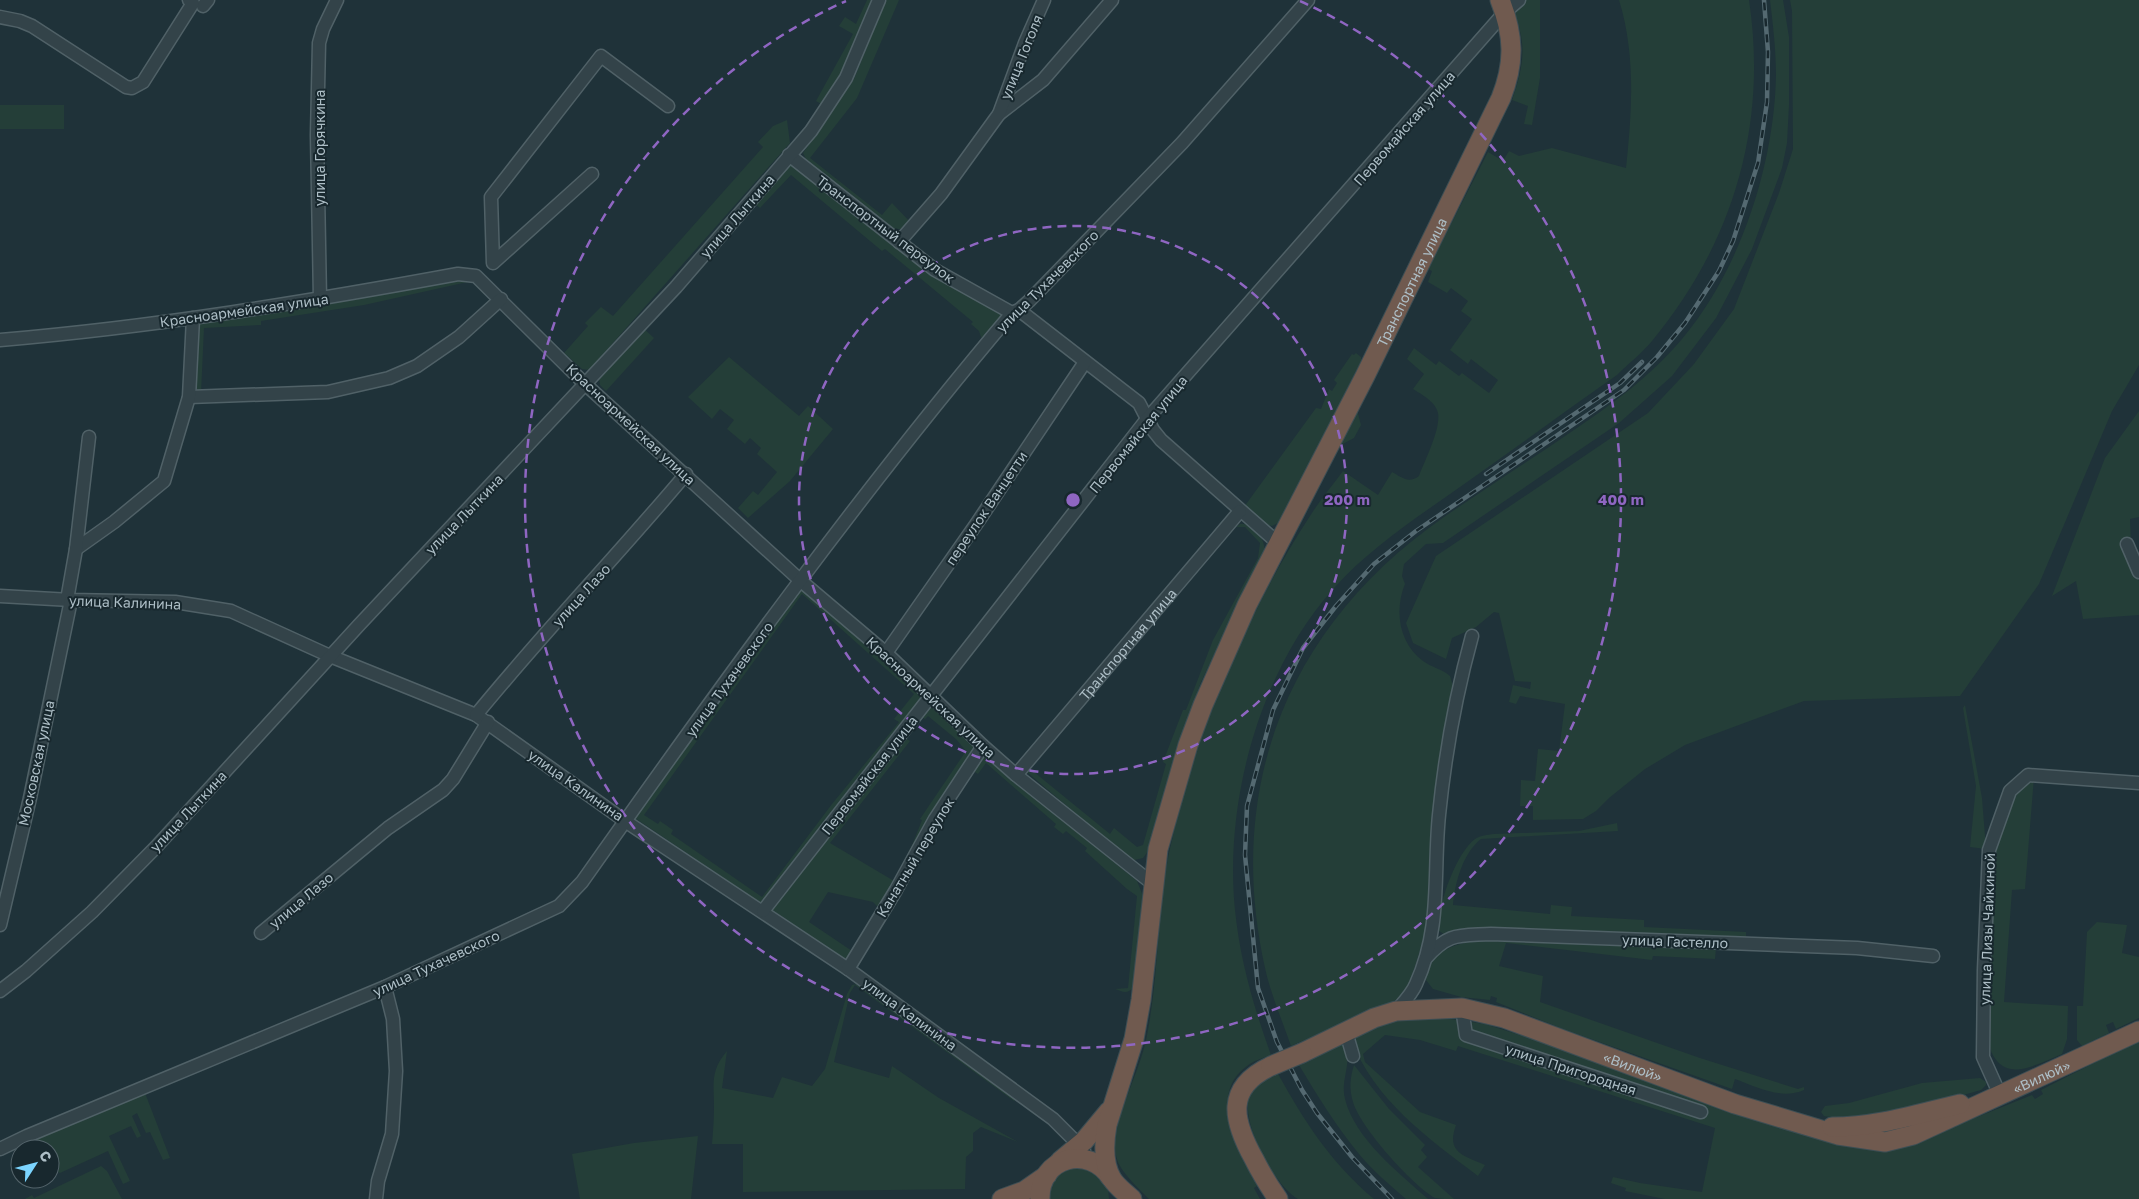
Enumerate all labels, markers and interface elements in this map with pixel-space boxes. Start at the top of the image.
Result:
street label: улица Гоголя [996,12,1046,102]
street label: Первомайская улица [1350,67,1458,189]
street label: улица Горячкина [311,90,328,206]
street label: улица Лыткина [696,171,778,261]
street label: Транспортный переулок [814,172,958,286]
street label: Транспортная улица [1372,215,1450,349]
street label: улица Тухачевского [992,226,1102,336]
street label: Красноармейская улица [159,290,329,330]
street label: Красноармейская улица [563,360,699,488]
street label: Первомайская улица [1085,372,1191,496]
street label: переулок Ванцетти [942,448,1030,568]
street label: улица Лыткина [422,470,506,558]
text: 200 m [1324,490,1370,508]
text: 400 m [1598,490,1644,508]
centre of rings [1064,491,1082,509]
street label: улица Лазо [549,560,613,630]
street label: Транспортная улица [1075,584,1179,703]
street label: улица Калинина [69,592,181,612]
street label: улица Тухачевского [682,618,776,740]
street label: Красноармейская улица [863,633,999,761]
street label: Московская улица [14,699,58,827]
street label: Первомайская улица [817,712,921,838]
street label: улица Калинина [525,746,627,824]
street label: улица Лыткина [146,767,230,855]
street label: Канатный переулок [873,794,957,920]
street label: улица Лизы Чайкиной [1976,853,1998,1005]
street label: улица Лазо [266,868,336,932]
street label: улица Тухачевского [370,926,502,1000]
street label: улица Гастелло [1622,931,1728,951]
street label: улица Калинина [860,974,960,1054]
street label: улица Пригородная [1503,1040,1639,1098]
street label: «Вилюй» [1601,1047,1665,1085]
street label: «Вилюй» [2010,1055,2073,1096]
north arrow [10,1139,60,1189]
text: С [36,1147,56,1165]

